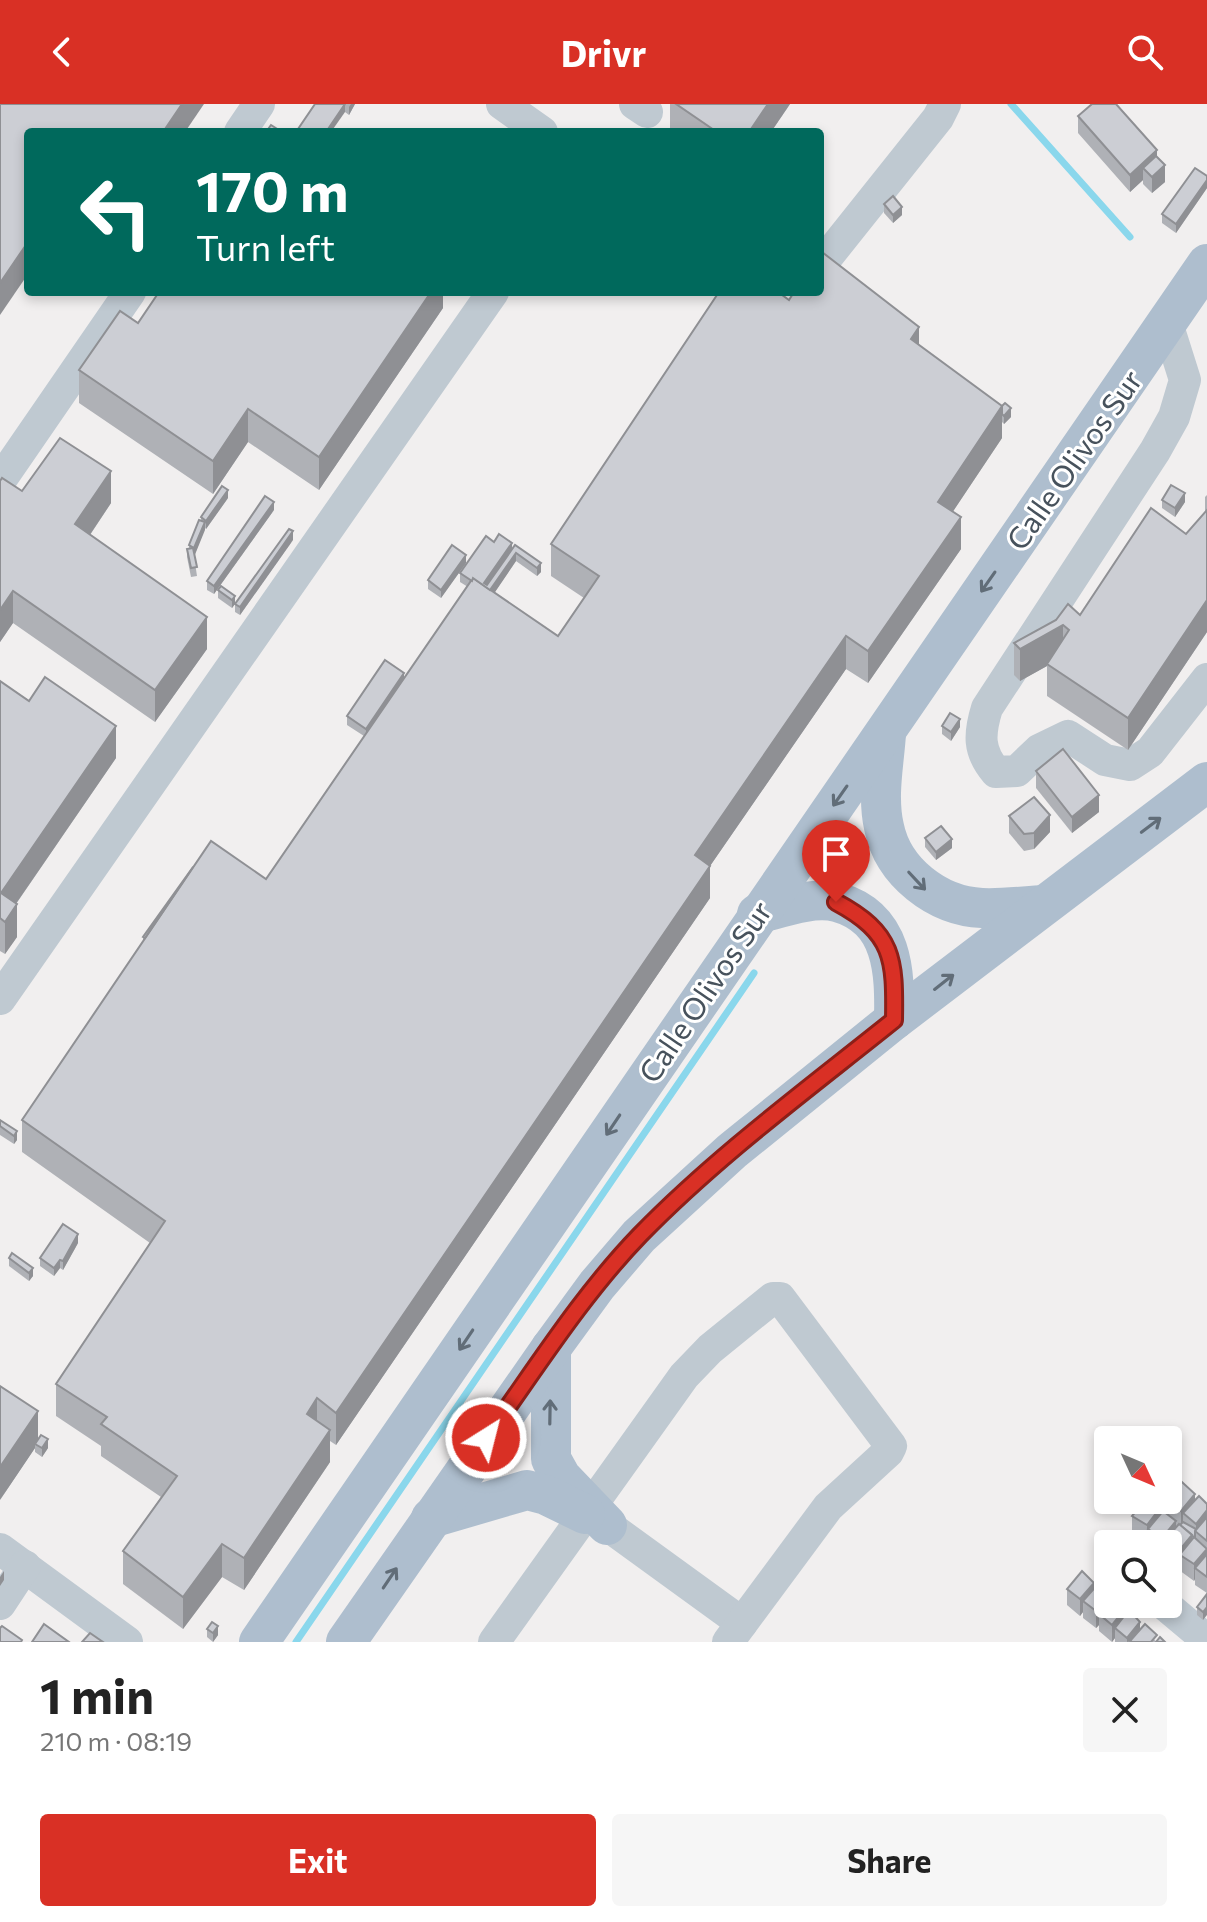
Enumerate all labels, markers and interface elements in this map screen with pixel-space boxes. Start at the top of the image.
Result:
icon: back [40,30,84,74]
text: Drivr [561,30,646,74]
icon: search [1123,30,1167,74]
text: 170 m [196,155,349,224]
icon: left [64,160,168,264]
text: Turn left [196,224,335,268]
street label: Calle Olivos Sur [997,362,1149,556]
one-way arrow [980,571,996,593]
one-way arrow [832,784,848,806]
one-way arrow [1140,816,1161,833]
pin [802,820,870,902]
icon: arrive [814,832,858,876]
one-way arrow [907,870,925,890]
street label: Calle Olivos Sur [630,893,778,1089]
one-way arrow [933,974,954,991]
one-way arrow [605,1113,621,1136]
one-way arrow [458,1328,474,1351]
position arrow [444,1396,528,1480]
one-way arrow [542,1399,558,1426]
north arrow [1094,1426,1182,1514]
map controls [1094,1426,1182,1618]
button: search [1094,1530,1182,1618]
one-way arrow [382,1567,398,1589]
text: 1 min [40,1665,154,1724]
button: close [1083,1668,1167,1752]
text: 210 m · 08:19 [40,1725,192,1756]
button: Exit [40,1814,596,1906]
button: Share [612,1814,1167,1906]

